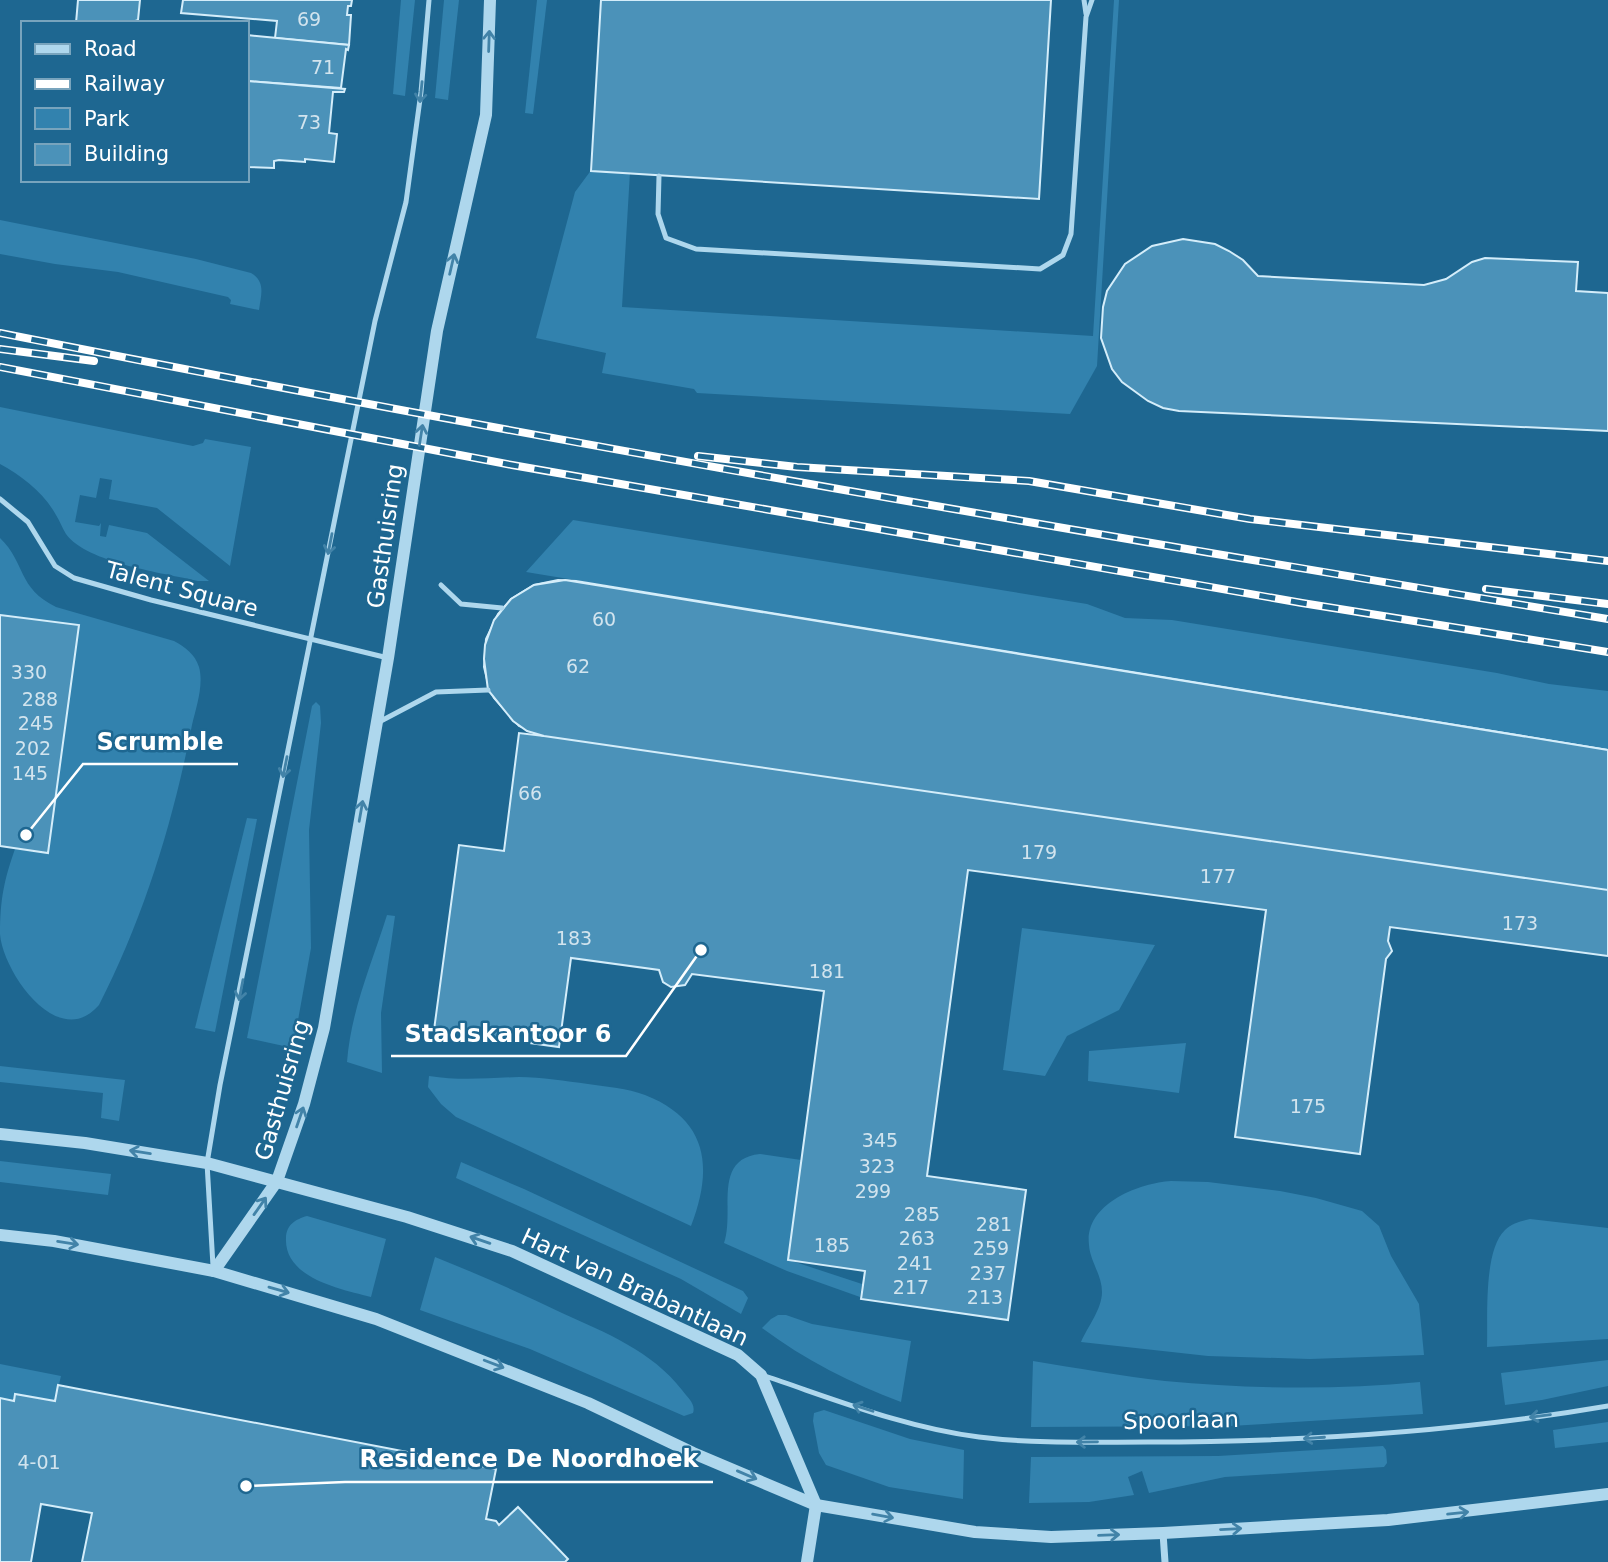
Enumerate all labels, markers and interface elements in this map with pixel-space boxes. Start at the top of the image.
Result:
house number: 69 [297,8,321,30]
legend [21,21,248,182]
one-way arrow [482,30,495,53]
text: Road [84,37,137,61]
house number: 71 [311,56,335,78]
text: Railway [84,72,165,96]
one-way arrow [414,81,427,103]
text: Park [84,107,130,131]
house number: 73 [297,111,321,133]
text: Building [84,142,169,166]
one-way arrow [446,254,459,276]
one-way arrow [415,424,428,447]
street label: Gasthuisring [362,462,408,610]
one-way arrow [323,532,336,555]
street label: Talent Square [102,556,261,622]
house number: 60 [592,608,616,630]
house number: 62 [566,655,590,677]
house number: 330 [11,661,47,683]
house number: 288 [22,688,58,710]
house number: 245 [18,712,54,734]
callout: Scrumble [83,719,238,764]
text: Scrumble [96,728,224,756]
house number: 202 [15,737,51,759]
one-way arrow [278,755,292,778]
house number: 145 [12,762,48,784]
house number: 66 [518,782,542,804]
one-way arrow [355,800,368,823]
house number: 179 [1021,841,1057,863]
house number: 177 [1200,865,1236,887]
house number: 173 [1502,912,1538,934]
house number: 183 [556,927,592,949]
house number: 181 [809,960,845,982]
one-way arrow [233,978,247,1001]
callout: Stadskantoor 6 [391,1011,626,1056]
street label: Gasthuisring [249,1016,315,1164]
text: Stadskantoor 6 [405,1020,612,1048]
house number: 175 [1290,1095,1326,1117]
one-way arrow [295,1106,307,1128]
house number: 345 [862,1129,898,1151]
one-way arrow [129,1145,151,1158]
house number: 323 [859,1155,895,1177]
house number: 299 [855,1180,891,1202]
one-way arrow [253,1197,267,1216]
house number: 285 [904,1203,940,1225]
house number: 281 [976,1213,1012,1235]
street label: Hart van Brabantlaan [517,1223,753,1351]
house number: 263 [899,1227,935,1249]
one-way arrow [469,1233,491,1246]
house number: 185 [814,1234,850,1256]
one-way arrow [56,1237,79,1250]
house number: 259 [973,1237,1009,1259]
house number: 241 [897,1252,933,1274]
house number: 237 [970,1262,1006,1284]
house number: 217 [893,1276,929,1298]
one-way arrow [267,1284,290,1297]
house number: 213 [967,1286,1003,1308]
one-way arrow [483,1359,504,1372]
one-way arrow [853,1401,875,1413]
street label: Spoorlaan [1123,1406,1239,1434]
one-way arrow [1530,1410,1552,1423]
one-way arrow [1303,1432,1326,1445]
one-way arrow [1075,1435,1098,1449]
callout: Residence De Noordhoek [345,1437,713,1482]
text: Residence De Noordhoek [359,1445,700,1473]
house number: 4-01 [17,1451,61,1473]
one-way arrow [736,1470,757,1483]
one-way arrow [1446,1506,1469,1519]
one-way arrow [871,1510,894,1523]
one-way arrow [1219,1523,1242,1536]
one-way arrow [1098,1528,1121,1542]

